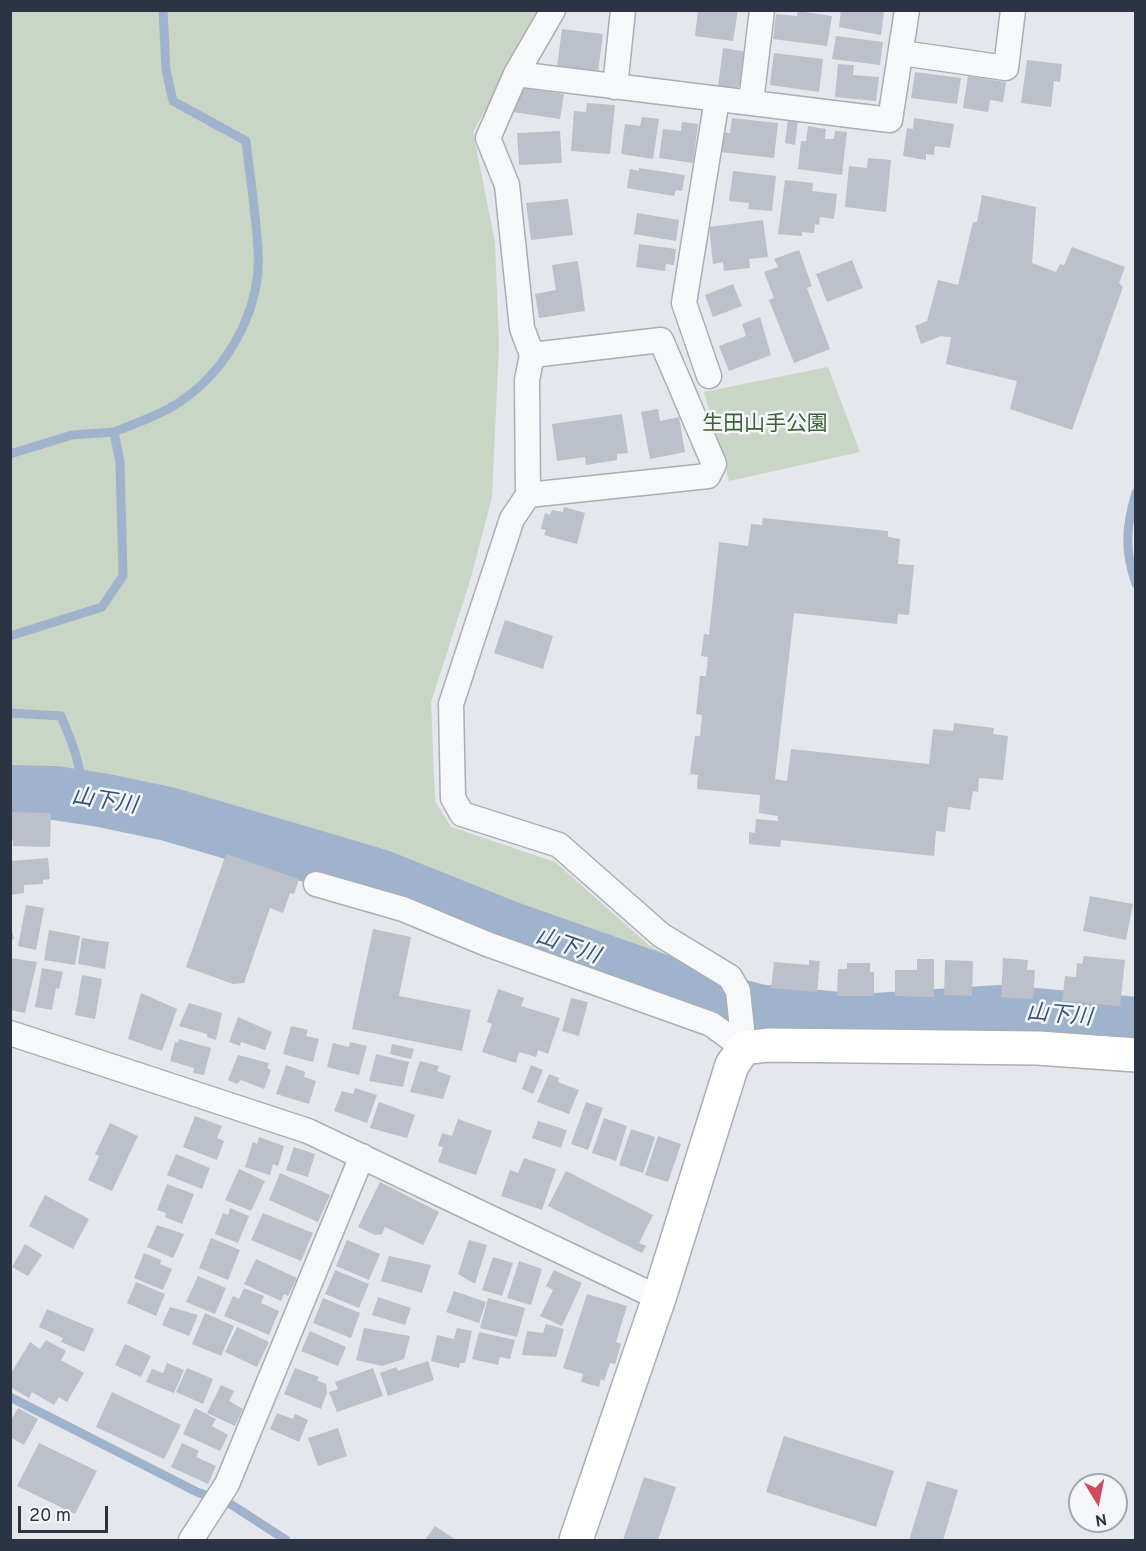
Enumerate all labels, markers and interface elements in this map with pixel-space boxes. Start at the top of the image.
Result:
park label: 生田山手公園 [702,413,828,439]
water label: 山下川 [69,785,139,821]
water label: 山下川 [532,925,602,971]
water label: 山下川 [1025,1001,1093,1033]
north arrow [1068,1473,1128,1533]
scale bar [21,1494,111,1532]
text: 20 m [29,1505,71,1528]
text: N [1093,1508,1108,1530]

